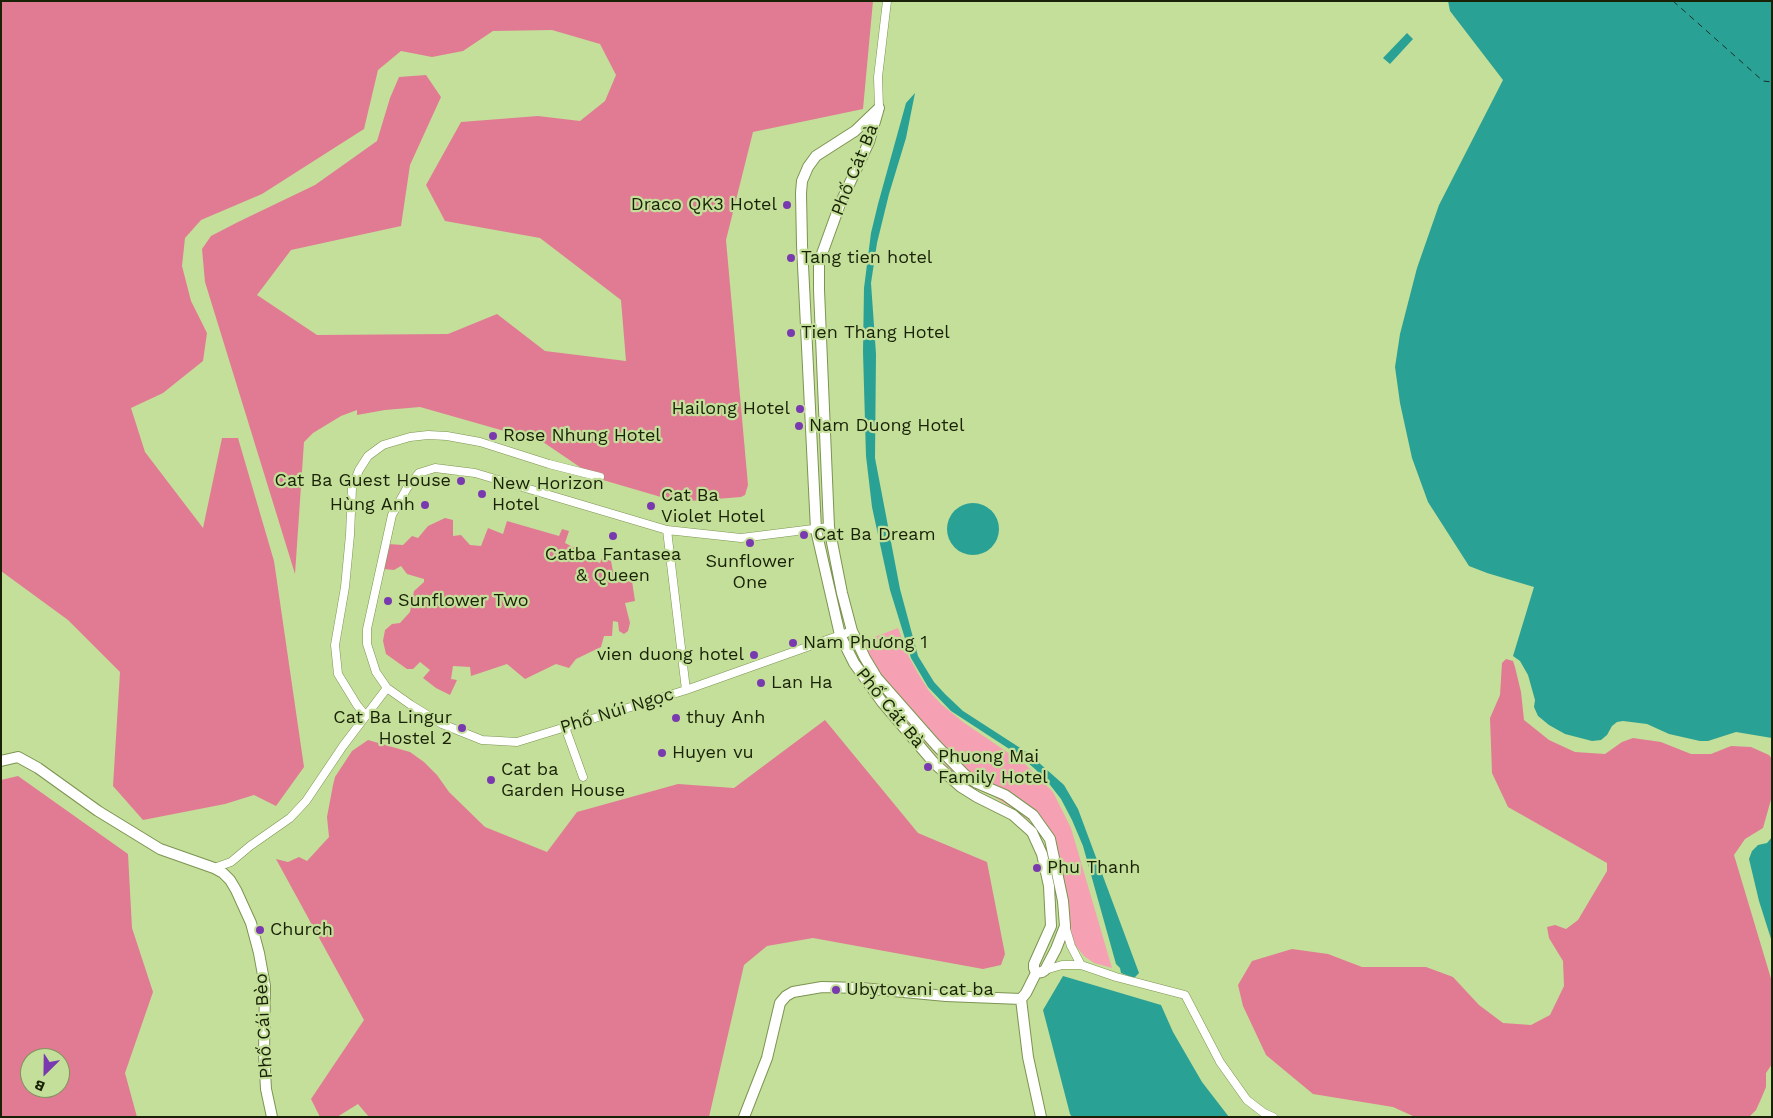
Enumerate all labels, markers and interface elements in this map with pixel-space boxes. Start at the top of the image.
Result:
street label: Phố Cát Bà [827,121,883,219]
place label: Draco QK3 Hotel [631,194,777,216]
marker: Draco QK3 Hotel [781,199,793,211]
place label: Tang tien hotel [801,247,932,269]
marker: Tang tien hotel [785,252,797,264]
place label: Tien Thang Hotel [801,322,950,344]
marker: Tien Thang Hotel [785,327,797,339]
place label: Hailong Hotel [672,398,790,420]
marker: Hailong Hotel [794,403,806,415]
place label: Nam Duong Hotel [809,415,964,437]
marker: Nam Duong Hotel [793,420,805,432]
place label: Rose Nhung Hotel [503,425,661,447]
marker: Rose Nhung Hotel [487,430,499,442]
place label: Cat Ba Guest House [275,470,451,492]
place label: New Horizon Hotel [492,473,604,516]
marker: Cat Ba Guest House [455,475,467,487]
place label: Cat Ba Violet Hotel [661,485,765,528]
marker: New Horizon Hotel [476,488,488,500]
place label: Hùng Anh [330,494,415,516]
marker: Hùng Anh [419,499,431,511]
marker: Cat Ba Violet Hotel [645,500,657,512]
place label: Cat Ba Dream [814,524,936,546]
marker: Cat Ba Dream [798,529,810,541]
marker: Catba Fantasea & Queen [607,530,619,542]
marker: Sunflower One [744,537,756,549]
place label: Catba Fantasea & Queen [545,544,681,586]
place label: Sunflower One [705,551,795,594]
place label: Sunflower Two [398,590,529,612]
marker: Sunflower Two [382,595,394,607]
place label: Nam Phương 1 [803,632,927,654]
marker: Nam Phương 1 [787,637,799,649]
place label: vien duong hotel [597,644,744,666]
marker: vien duong hotel [748,649,760,661]
street label: Phố Cát Bà [851,664,929,752]
place label: Lan Ha [771,672,833,694]
marker: Lan Ha [755,677,767,689]
street label: Phố Núi Ngọc [558,683,676,739]
place label: Cat Ba Lingur Hostel 2 [333,707,452,750]
place label: thuy Anh [686,707,765,729]
marker: thuy Anh [670,712,682,724]
marker: Cat Ba Lingur Hostel 2 [456,722,468,734]
place label: Huyen vu [672,742,754,764]
place label: Phuong Mai Family Hotel [938,746,1048,789]
marker: Huyen vu [656,747,668,759]
place label: Cat ba Garden House [501,759,625,802]
marker: Phuong Mai Family Hotel [922,761,934,773]
marker: Cat ba Garden House [485,774,497,786]
place label: Phu Thanh [1047,857,1140,879]
marker: Phu Thanh [1031,862,1043,874]
place label: Church [270,919,333,941]
marker: Church [254,924,266,936]
street label: Phố Cái Bèo [250,973,278,1079]
place label: Ubytovani cat ba [846,979,994,1001]
marker: Ubytovani cat ba [830,984,842,996]
north arrow [20,1048,70,1098]
text: B [32,1077,47,1095]

